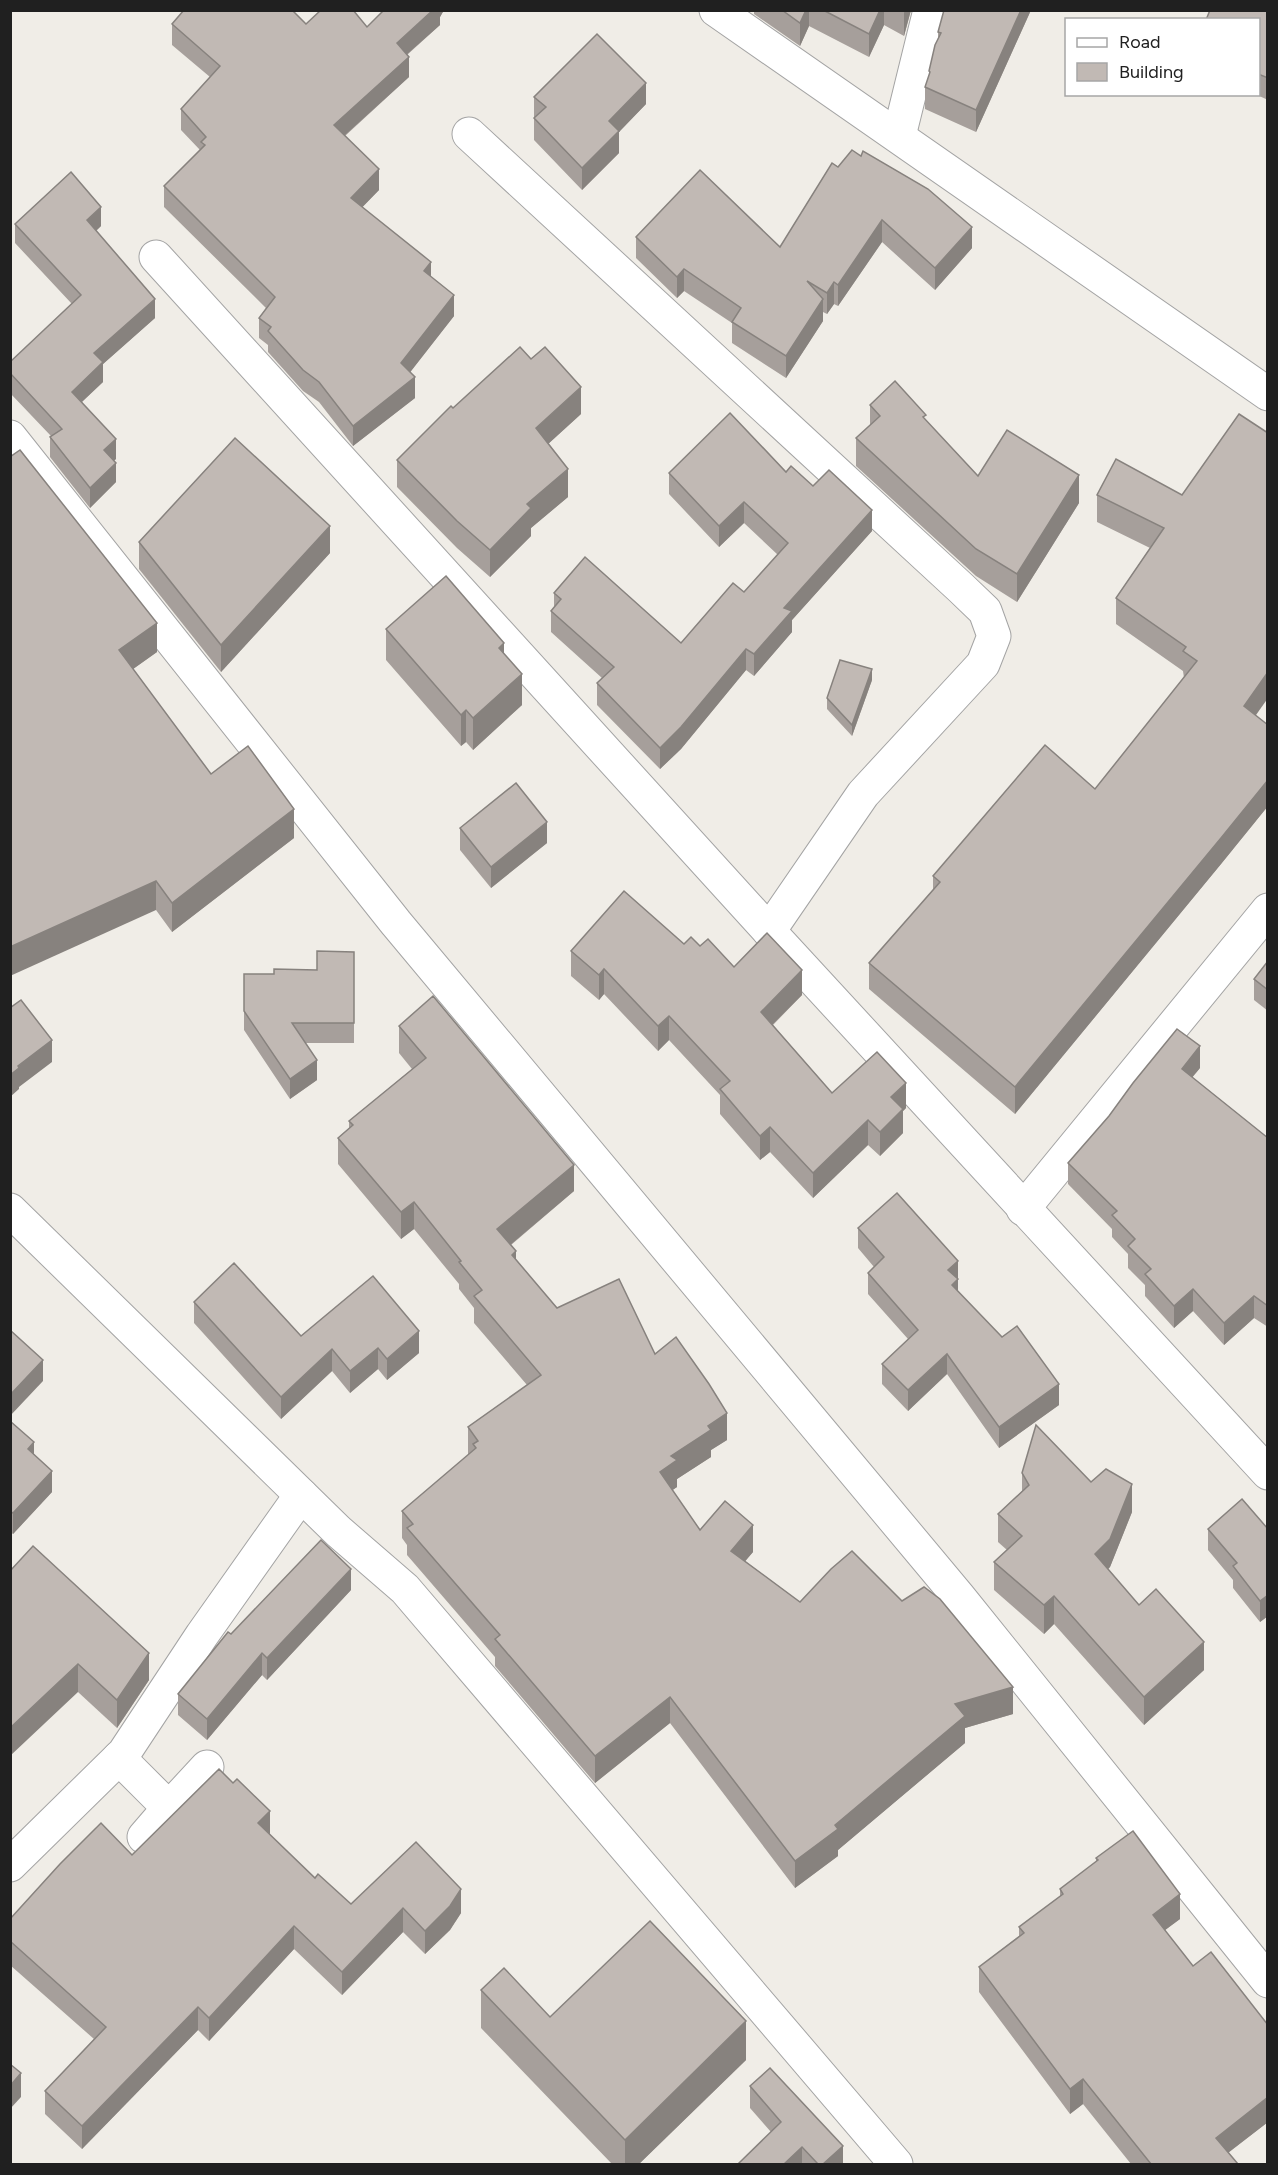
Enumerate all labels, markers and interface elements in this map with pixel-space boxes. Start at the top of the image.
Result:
legend [1065,18,1260,96]
text: Road [1119,31,1160,53]
text: Building [1119,61,1184,83]

